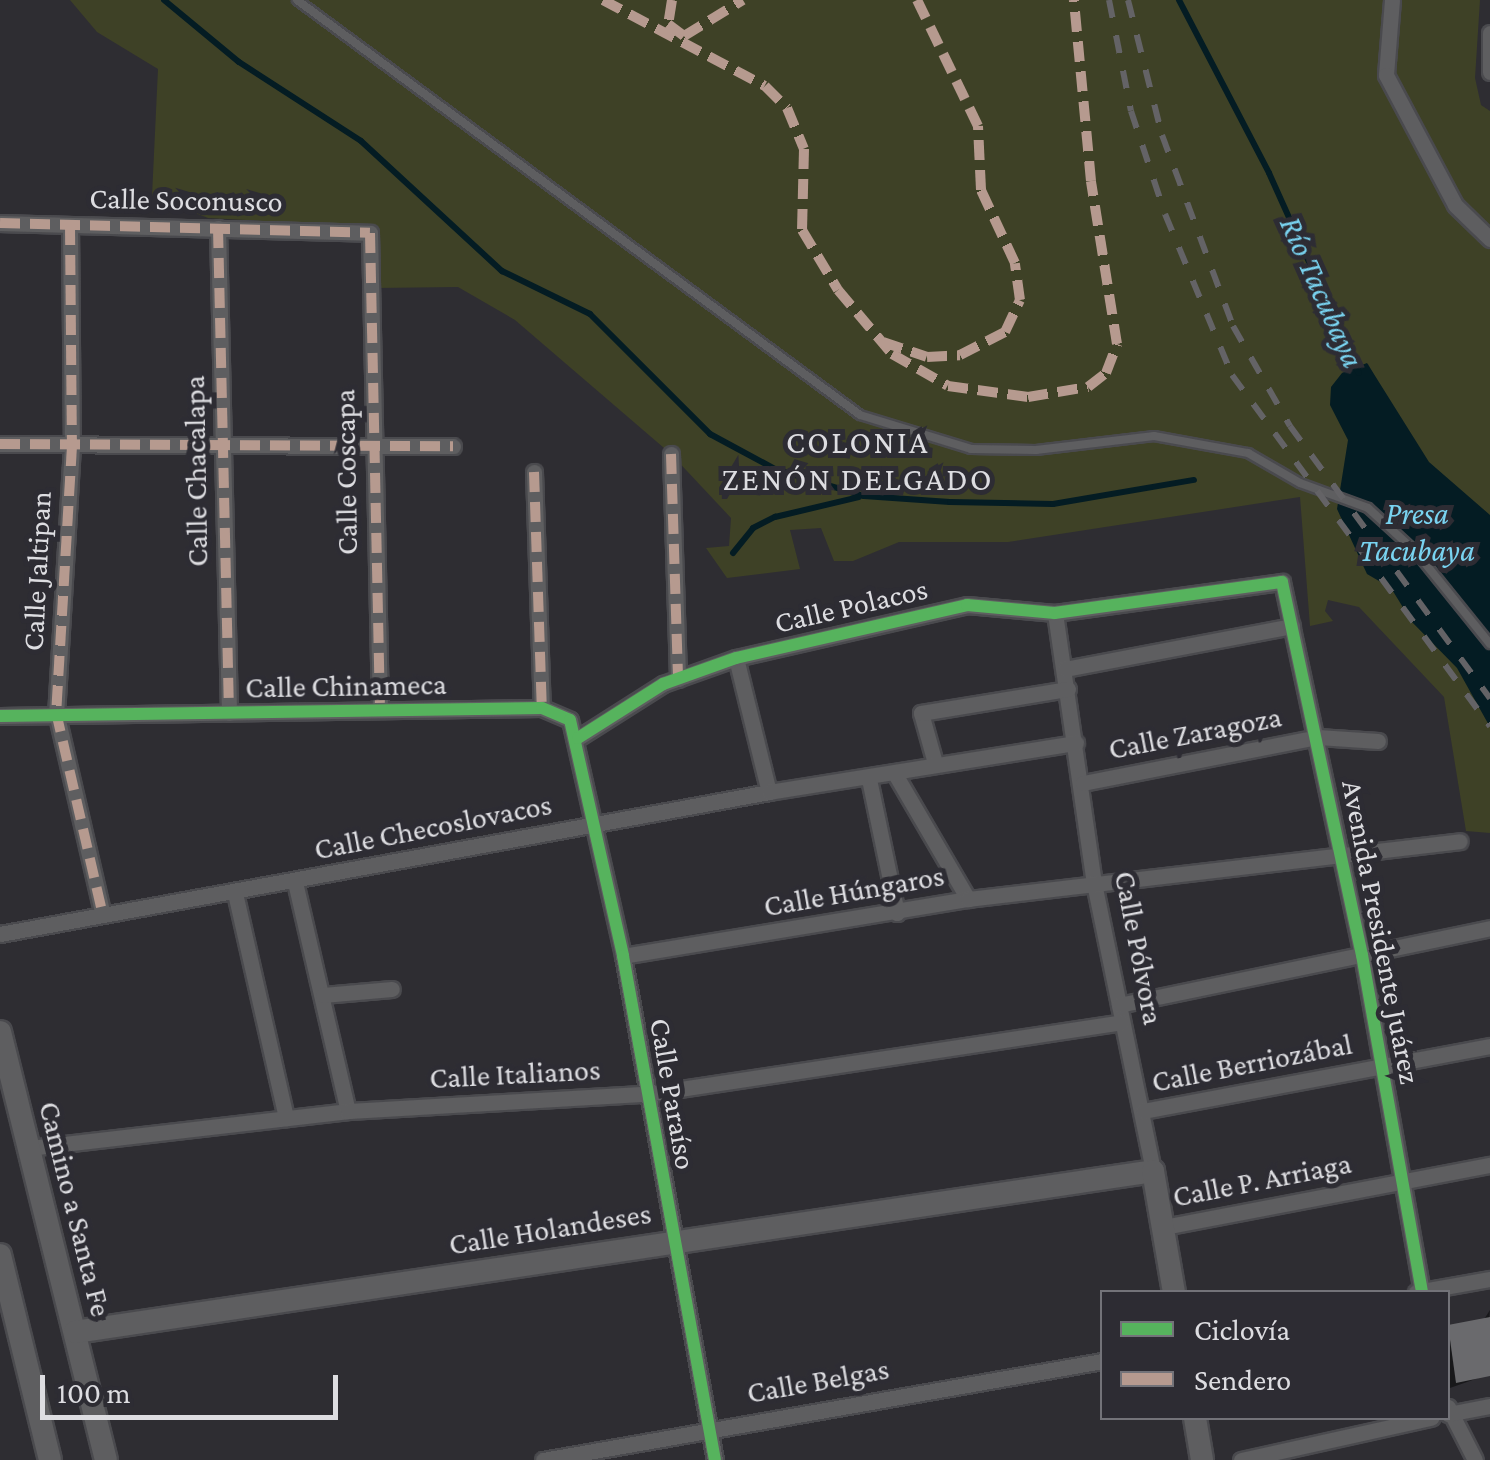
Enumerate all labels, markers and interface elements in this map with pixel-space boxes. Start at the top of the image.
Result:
street label: Calle Soconusco [89,180,283,220]
water label: Río Tacubaya [1272,210,1372,374]
street label: Calle Chacalapa [176,375,216,567]
street label: Calle Coscapa [327,389,365,555]
district label: COLONIA ZENÓN DELGADO [722,424,994,499]
street label: Calle Jaltipan [15,490,59,652]
water label: Presa Tacubaya [1359,495,1475,570]
street label: Calle Polacos [771,571,931,641]
street label: Calle Chinameca [245,666,447,706]
street label: Calle Zaragoza [1106,699,1284,767]
street label: Avenida Presidente Juárez [1334,777,1428,1087]
street label: Calle Checoslovacos [311,786,555,868]
street label: Calle Húngaros [761,857,947,925]
street label: Calle Pólvora [1106,868,1172,1028]
street label: Calle Paraíso [642,1016,704,1172]
street label: Calle Berriozábal [1149,1026,1355,1100]
street label: Calle Italianos [429,1052,601,1096]
street label: Camino a Santa Fe [31,1098,119,1320]
street label: Calle P. Arriaga [1170,1145,1354,1215]
street label: Calle Holandeses [446,1195,654,1263]
legend [1100,1290,1450,1420]
text: Ciclovía [1194,1313,1290,1346]
street label: Calle Belgas [744,1351,892,1411]
scale bar [45,1355,342,1417]
text: Sendero [1194,1363,1291,1396]
text: 100 m [57,1376,131,1409]

